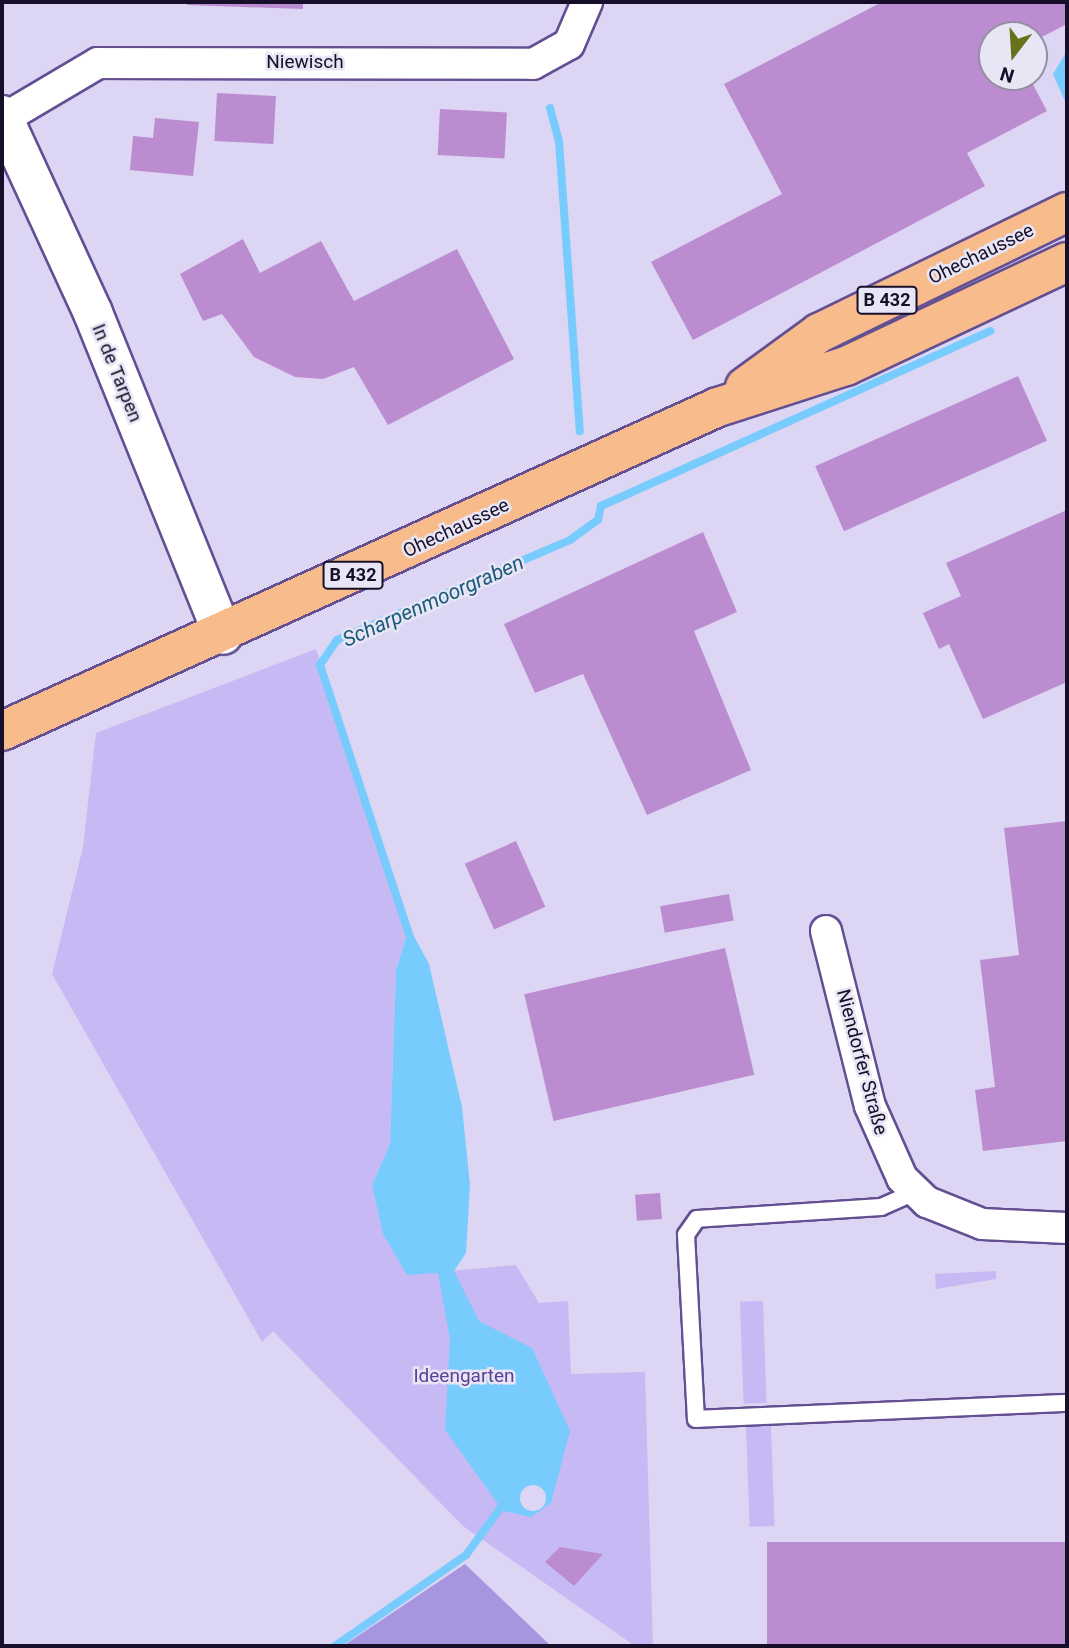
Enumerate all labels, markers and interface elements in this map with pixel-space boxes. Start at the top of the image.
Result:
north arrow [978,21,1048,91]
street label: Niewisch [266,51,344,73]
text: N [998,62,1017,88]
street label: Ohechaussee [925,219,1037,289]
road number: B 432 [856,286,918,314]
street label: In de Tarpen [87,320,147,426]
street label: Ohechaussee [399,493,513,563]
water label: Scharpenmoorgraben [338,550,528,652]
road number: B 432 [322,560,384,590]
street label: Niendorfer Straße [832,987,892,1137]
park label: Ideengarten [413,1365,515,1387]

